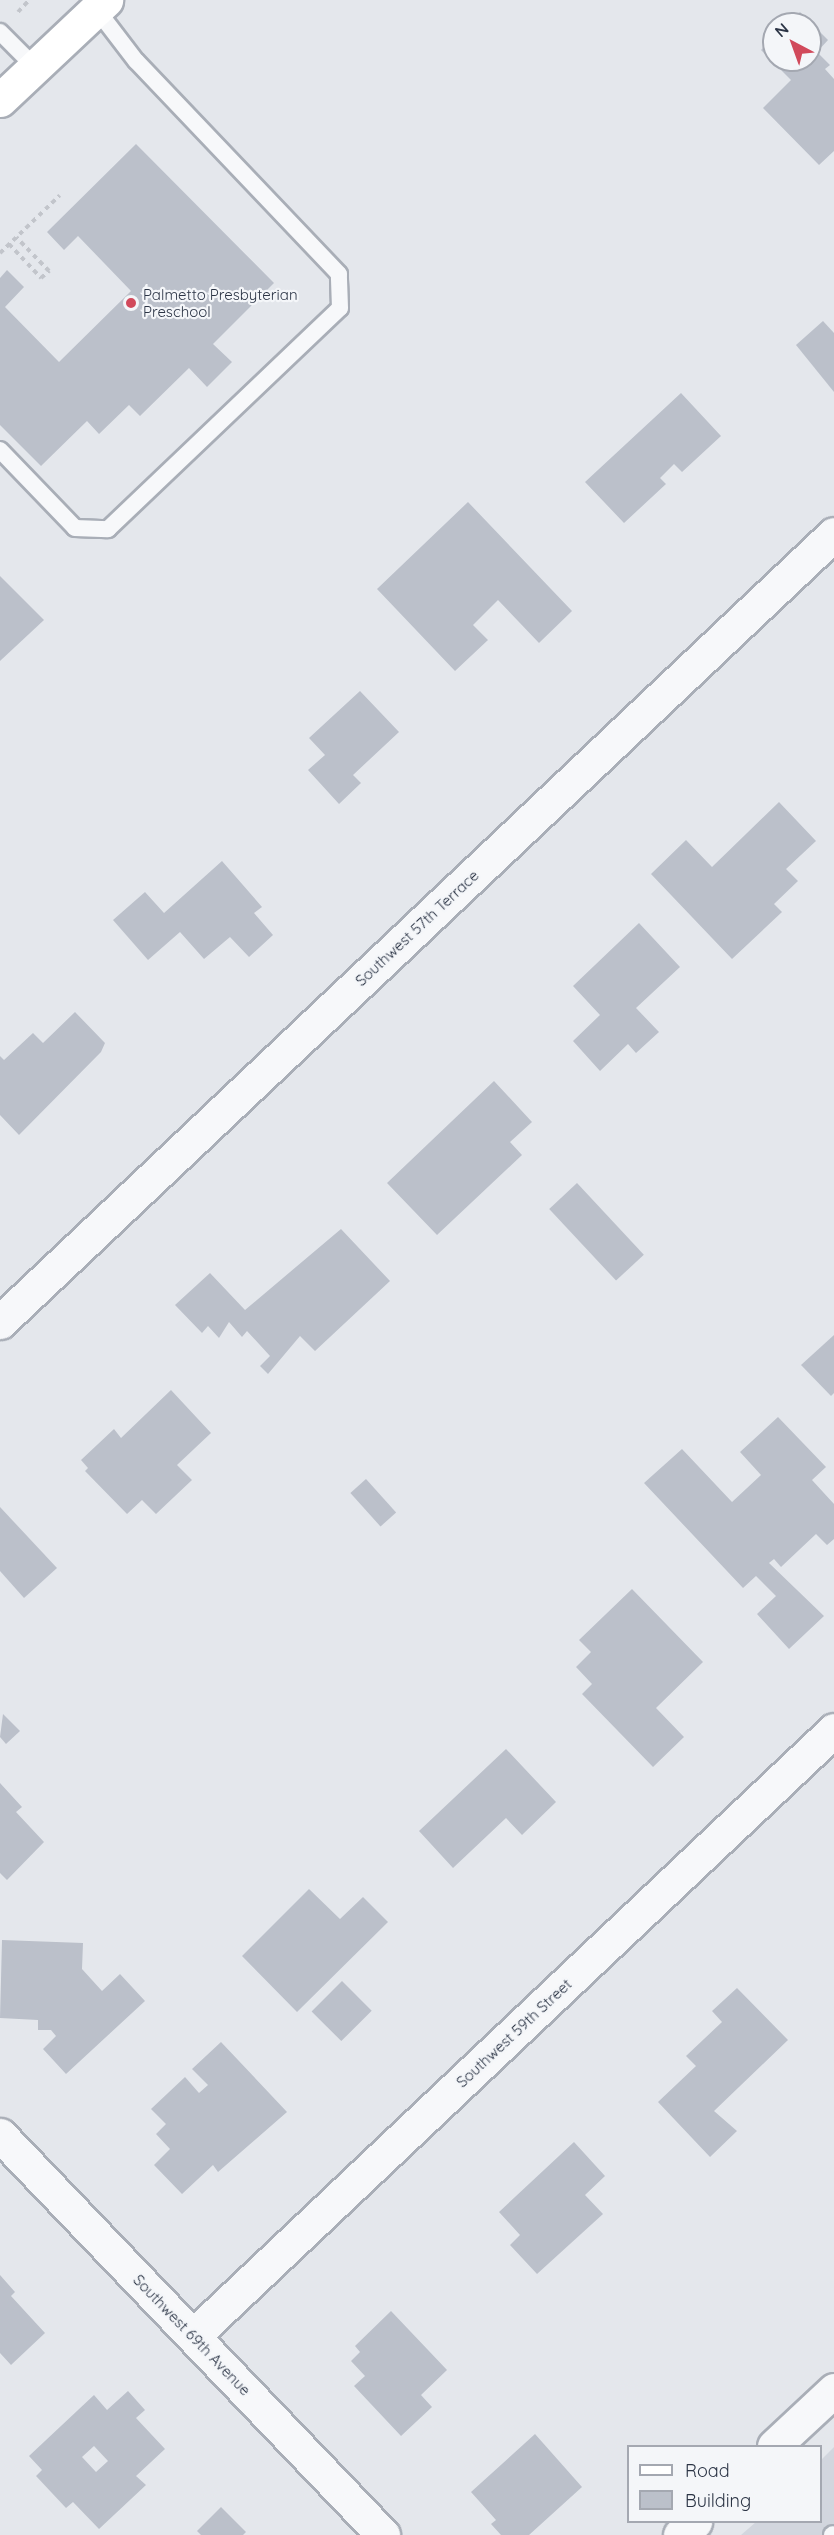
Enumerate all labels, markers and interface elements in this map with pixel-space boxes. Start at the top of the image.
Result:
north arrow [762,12,822,72]
text: N [770,19,792,41]
place label: Palmetto Presbyterian Preschool [143,285,298,320]
marker: Palmetto Presbyterian Preschool [124,296,138,310]
street label: Southwest 57th Terrace [352,866,482,990]
street label: Southwest 59th Street [453,1975,575,2091]
street label: Southwest 69th Avenue [130,2271,254,2399]
legend [627,2445,822,2523]
text: Road [685,2459,730,2482]
text: Building [685,2489,751,2512]

